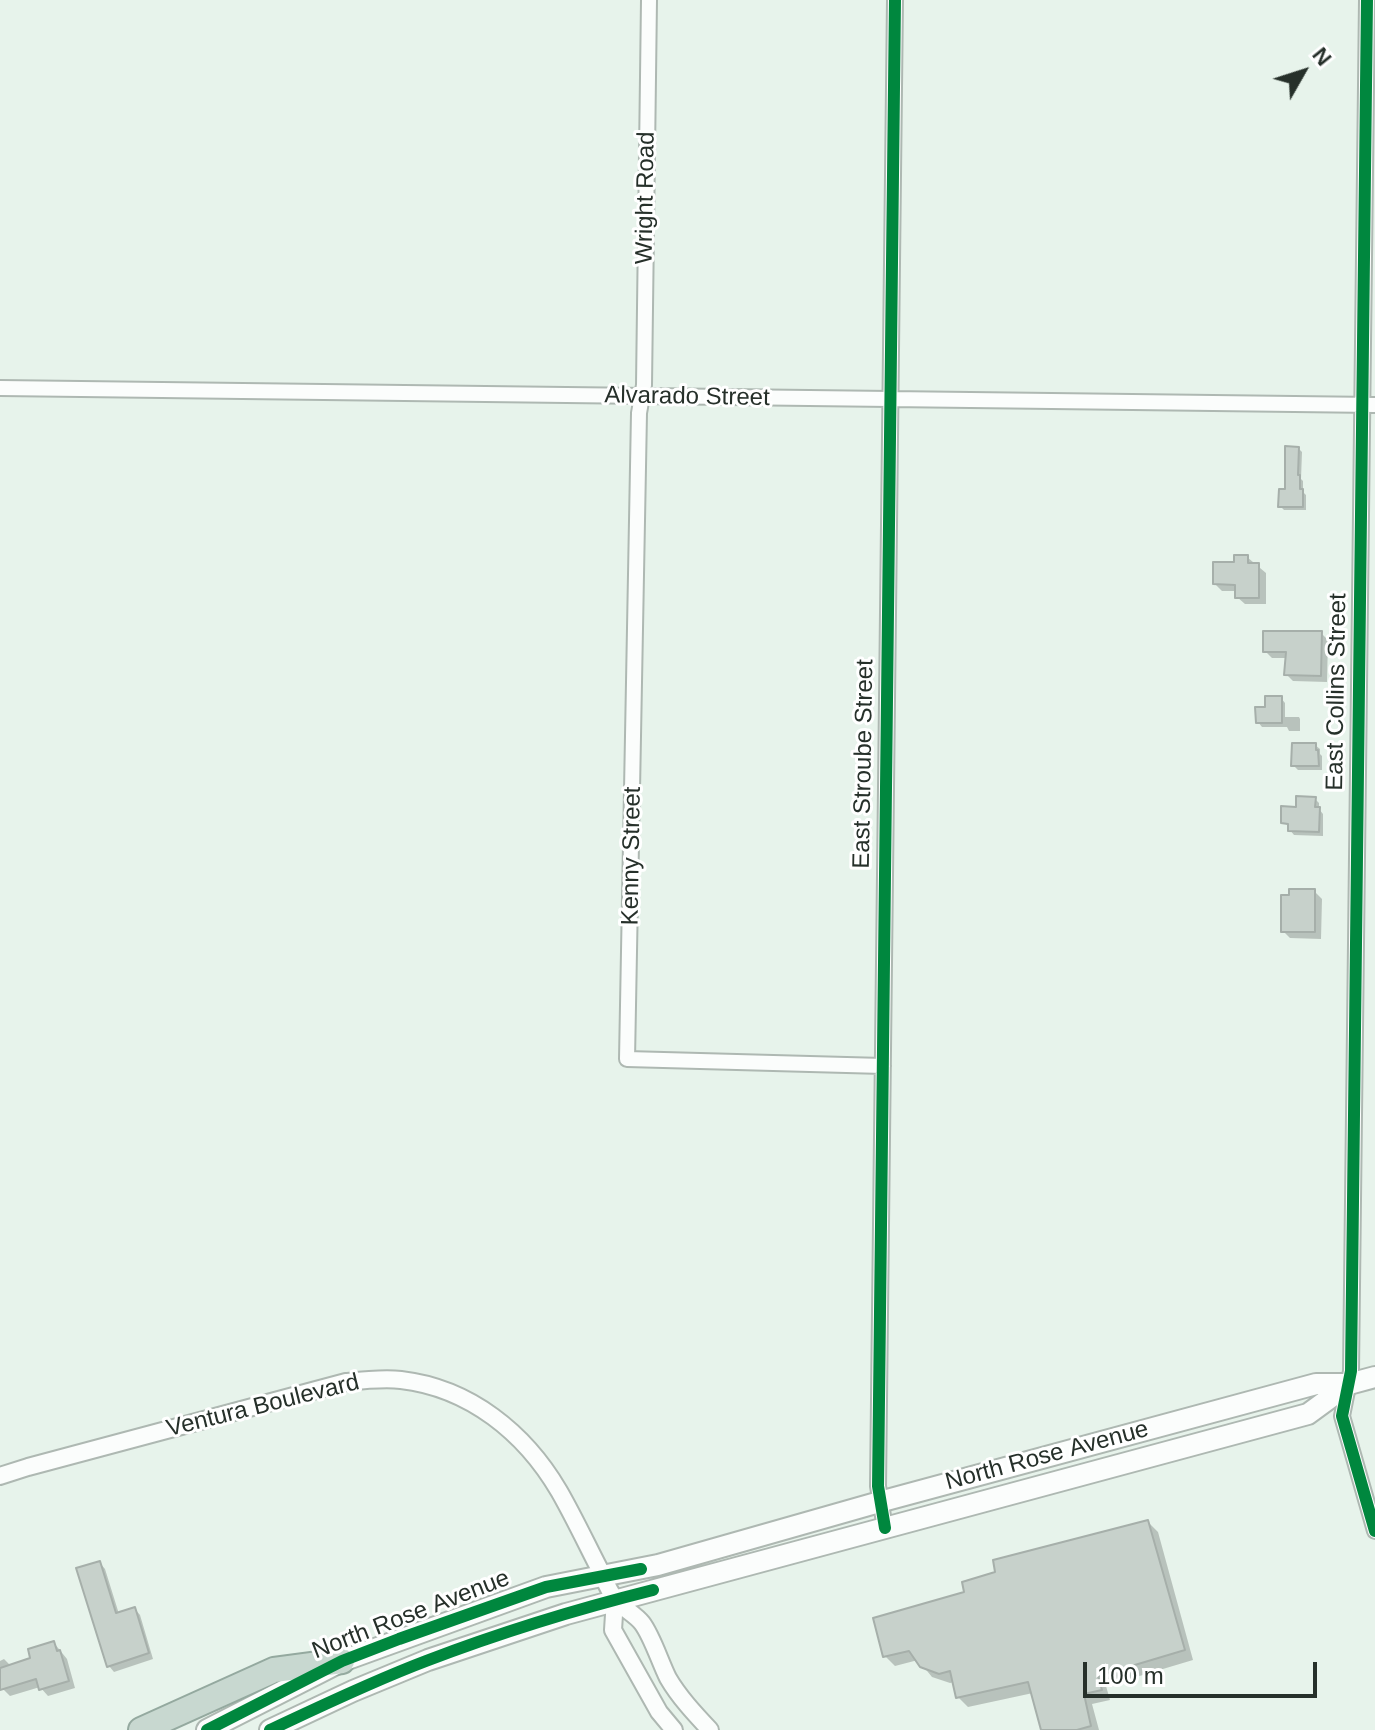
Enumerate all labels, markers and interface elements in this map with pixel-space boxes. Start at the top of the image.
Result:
north arrow [1263,32,1343,112]
text: N [1307,43,1337,71]
street label: Wright Road [630,131,662,265]
street label: Alvarado Street [604,381,770,413]
street label: East Collins Street [1321,593,1353,791]
street label: East Stroube Street [848,659,880,869]
street label: Kenny Street [616,786,648,926]
street label: Ventura Boulevard [164,1368,362,1444]
street label: North Rose Avenue [942,1415,1152,1497]
street label: North Rose Avenue [308,1564,514,1666]
scale bar [1087,1646,1321,1696]
text: 100 m [1097,1662,1164,1689]

